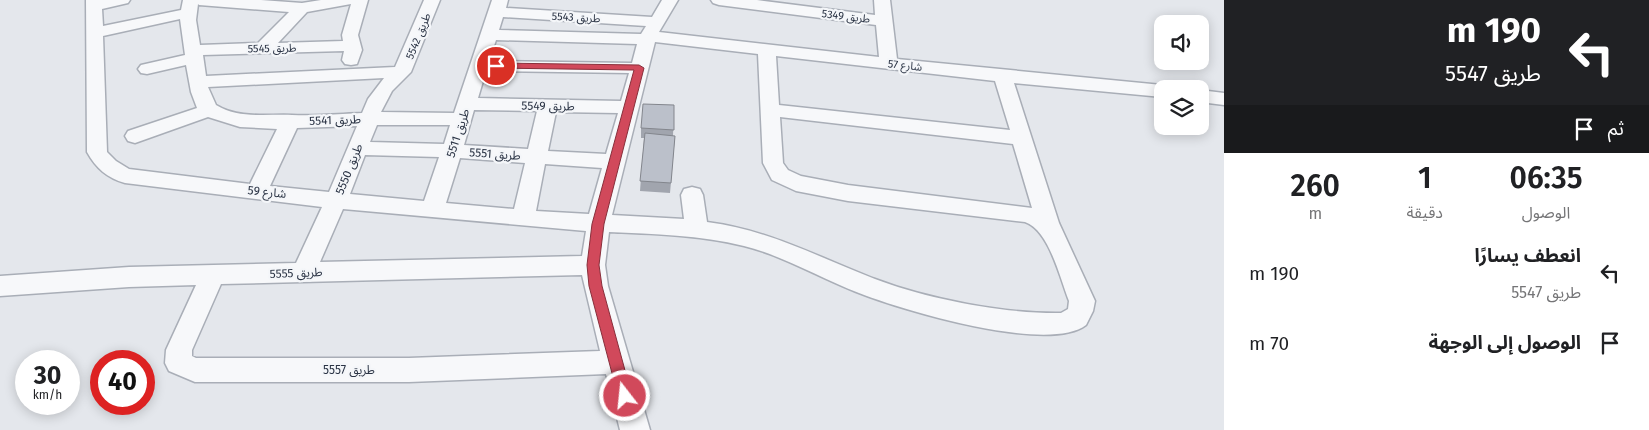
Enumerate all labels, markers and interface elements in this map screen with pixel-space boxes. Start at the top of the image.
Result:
street label: طريق 5349 [821,7,871,26]
text: 190 m [1447,9,1541,51]
street label: طريق 5543 [551,10,601,25]
street label: طريق 5542 [403,11,434,61]
map controls [1154,15,1209,135]
button: sound [1154,15,1209,70]
icon: left [1559,20,1624,85]
street label: طريق 5545 [247,42,297,55]
pin [475,45,517,87]
icon: arrive [482,52,510,80]
street label: شارع 57 [887,57,923,75]
text: طريق 5547 [1445,60,1541,87]
button: layers [1154,80,1209,135]
street label: طريق 5549 [521,99,575,114]
street label: طريق 5511 [444,107,473,160]
street label: طريق 5541 [309,112,361,129]
icon: arrive [1570,115,1598,143]
text: ثم [1608,117,1624,140]
street label: طريق 5550 [332,142,366,197]
street label: طريق 5551 [469,145,521,164]
text: 1 [1418,160,1432,196]
text: 06:35 [1510,160,1582,196]
text: 260 [1291,168,1340,204]
street label: شارع 59 [247,183,287,203]
text: دقيقة [1407,203,1443,222]
text: الوصول [1522,203,1570,222]
text: m [1308,204,1322,223]
text: انعطف يسارًا [1474,244,1581,267]
icon: left [1596,259,1624,287]
text: 190 m [1249,262,1299,285]
street label: طريق 5555 [269,265,323,282]
text: طريق 5547 [1511,283,1581,302]
icon: arrive [1596,329,1624,357]
text: الوصول إلى الوجهة [1429,331,1581,354]
text: 70 m [1249,332,1289,355]
speed limit sign: 40 [90,350,155,415]
text: 30 [34,361,61,391]
street label: طريق 5557 [323,363,375,378]
position arrow [598,369,650,421]
text: km/h [33,388,62,402]

